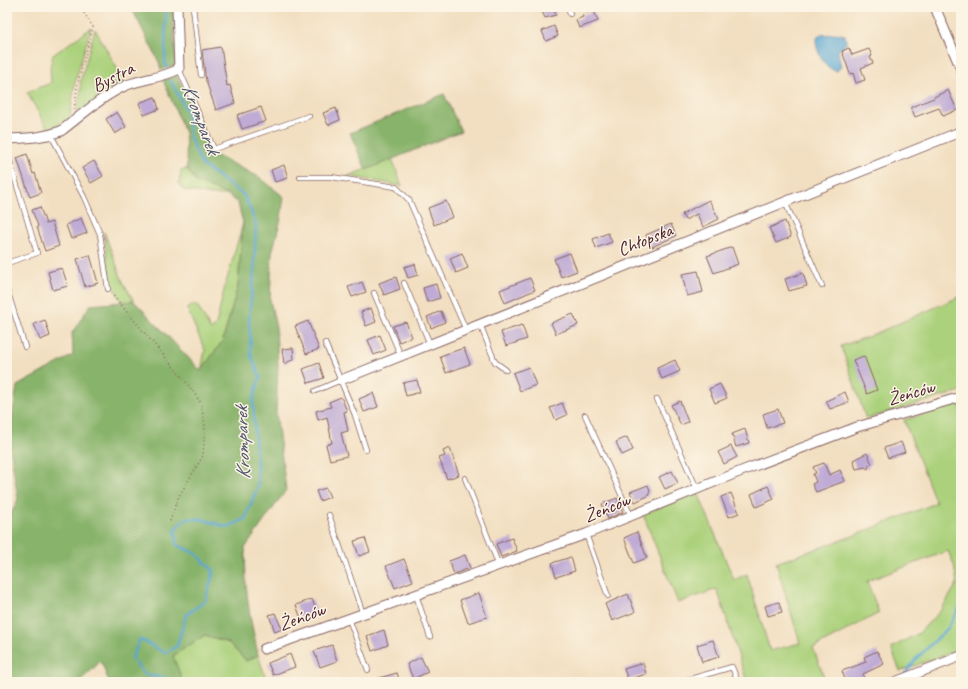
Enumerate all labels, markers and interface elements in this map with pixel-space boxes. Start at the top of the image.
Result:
street label: Bystra [88,56,140,98]
water label: Kromparek [176,80,227,161]
street label: Chłopska [614,218,677,262]
street label: Żeńców [885,374,939,411]
water label: Kromparek [228,402,256,480]
street label: Żeńców [580,487,636,528]
street label: Żeńców [275,597,331,636]

